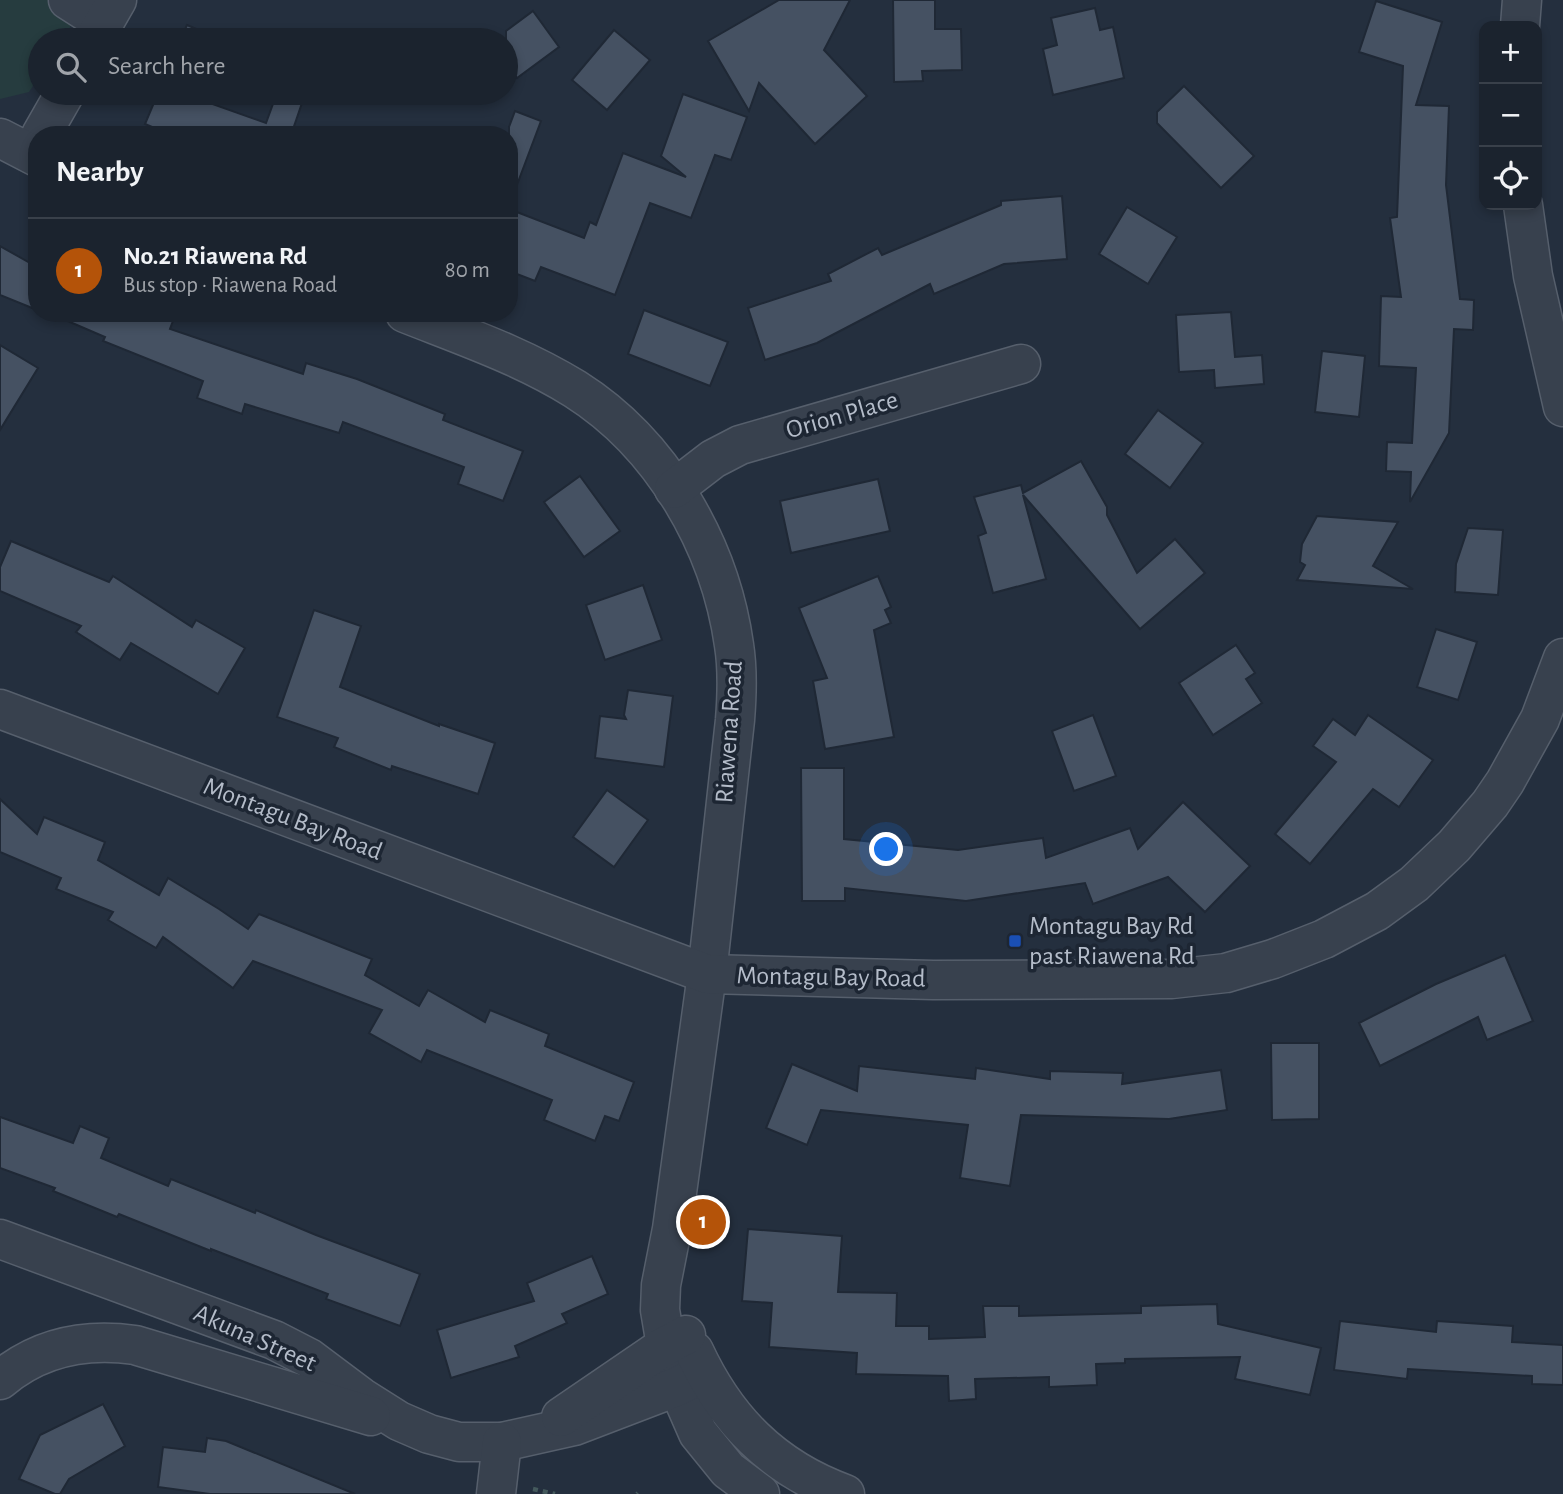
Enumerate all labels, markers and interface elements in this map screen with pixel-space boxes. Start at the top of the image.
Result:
map controls [1479,21,1542,210]
button: + [1479,21,1542,84]
search box [28,28,518,105]
icon: search [52,48,90,86]
text: Search here [108,53,226,79]
button: − [1479,84,1542,147]
button: locate [1479,147,1542,210]
text: Nearby [56,157,144,187]
text: No.21 Riawena Rd [123,243,307,269]
text: 1 [75,259,83,282]
text: 80 m [445,259,490,282]
text: Bus stop · Riawena Road [123,274,337,297]
street label: Orion Place [783,387,901,443]
street label: Riawena Road [711,660,747,804]
street label: Montagu Bay Road [200,773,386,865]
your location [869,832,903,866]
place label: Montagu Bay Rd past Riawena Rd [1029,913,1195,969]
marker: Montagu Bay Rd past Riawena Rd [1007,933,1023,949]
street label: Montagu Bay Road [736,962,926,992]
pin: 1 [680,1196,726,1248]
street label: Akuna Street [190,1300,320,1376]

